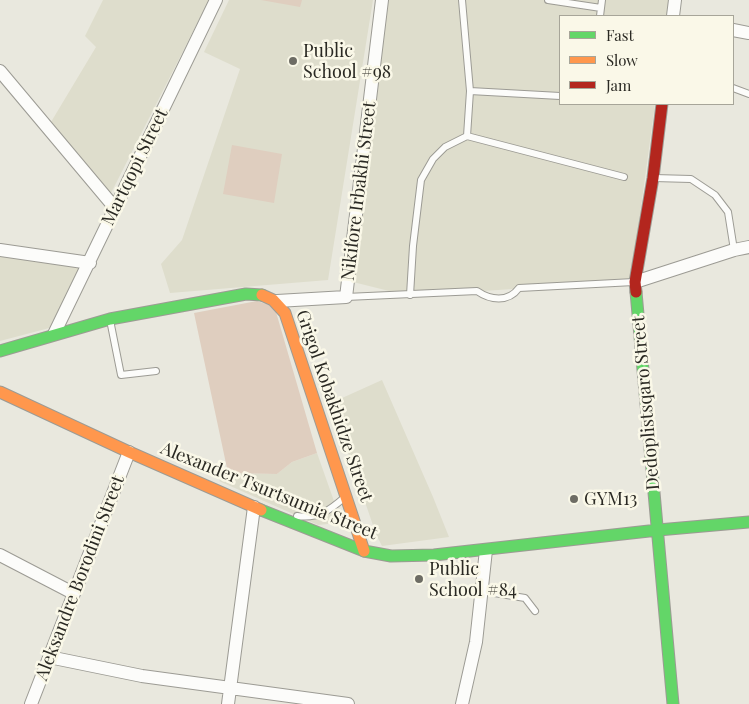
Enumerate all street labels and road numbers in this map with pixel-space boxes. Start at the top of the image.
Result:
street label: Nikifore Irbakhi Street [337,100,381,282]
street label: Martqopi Street [97,105,173,229]
street label: Grigol Kobakhidze Street [291,307,377,505]
street label: Dedoplistsqaro Street [628,315,664,491]
street label: Alexander Tsurtsumia Street [158,438,380,544]
street label: Aleksandre Borodini Street [31,472,129,684]

